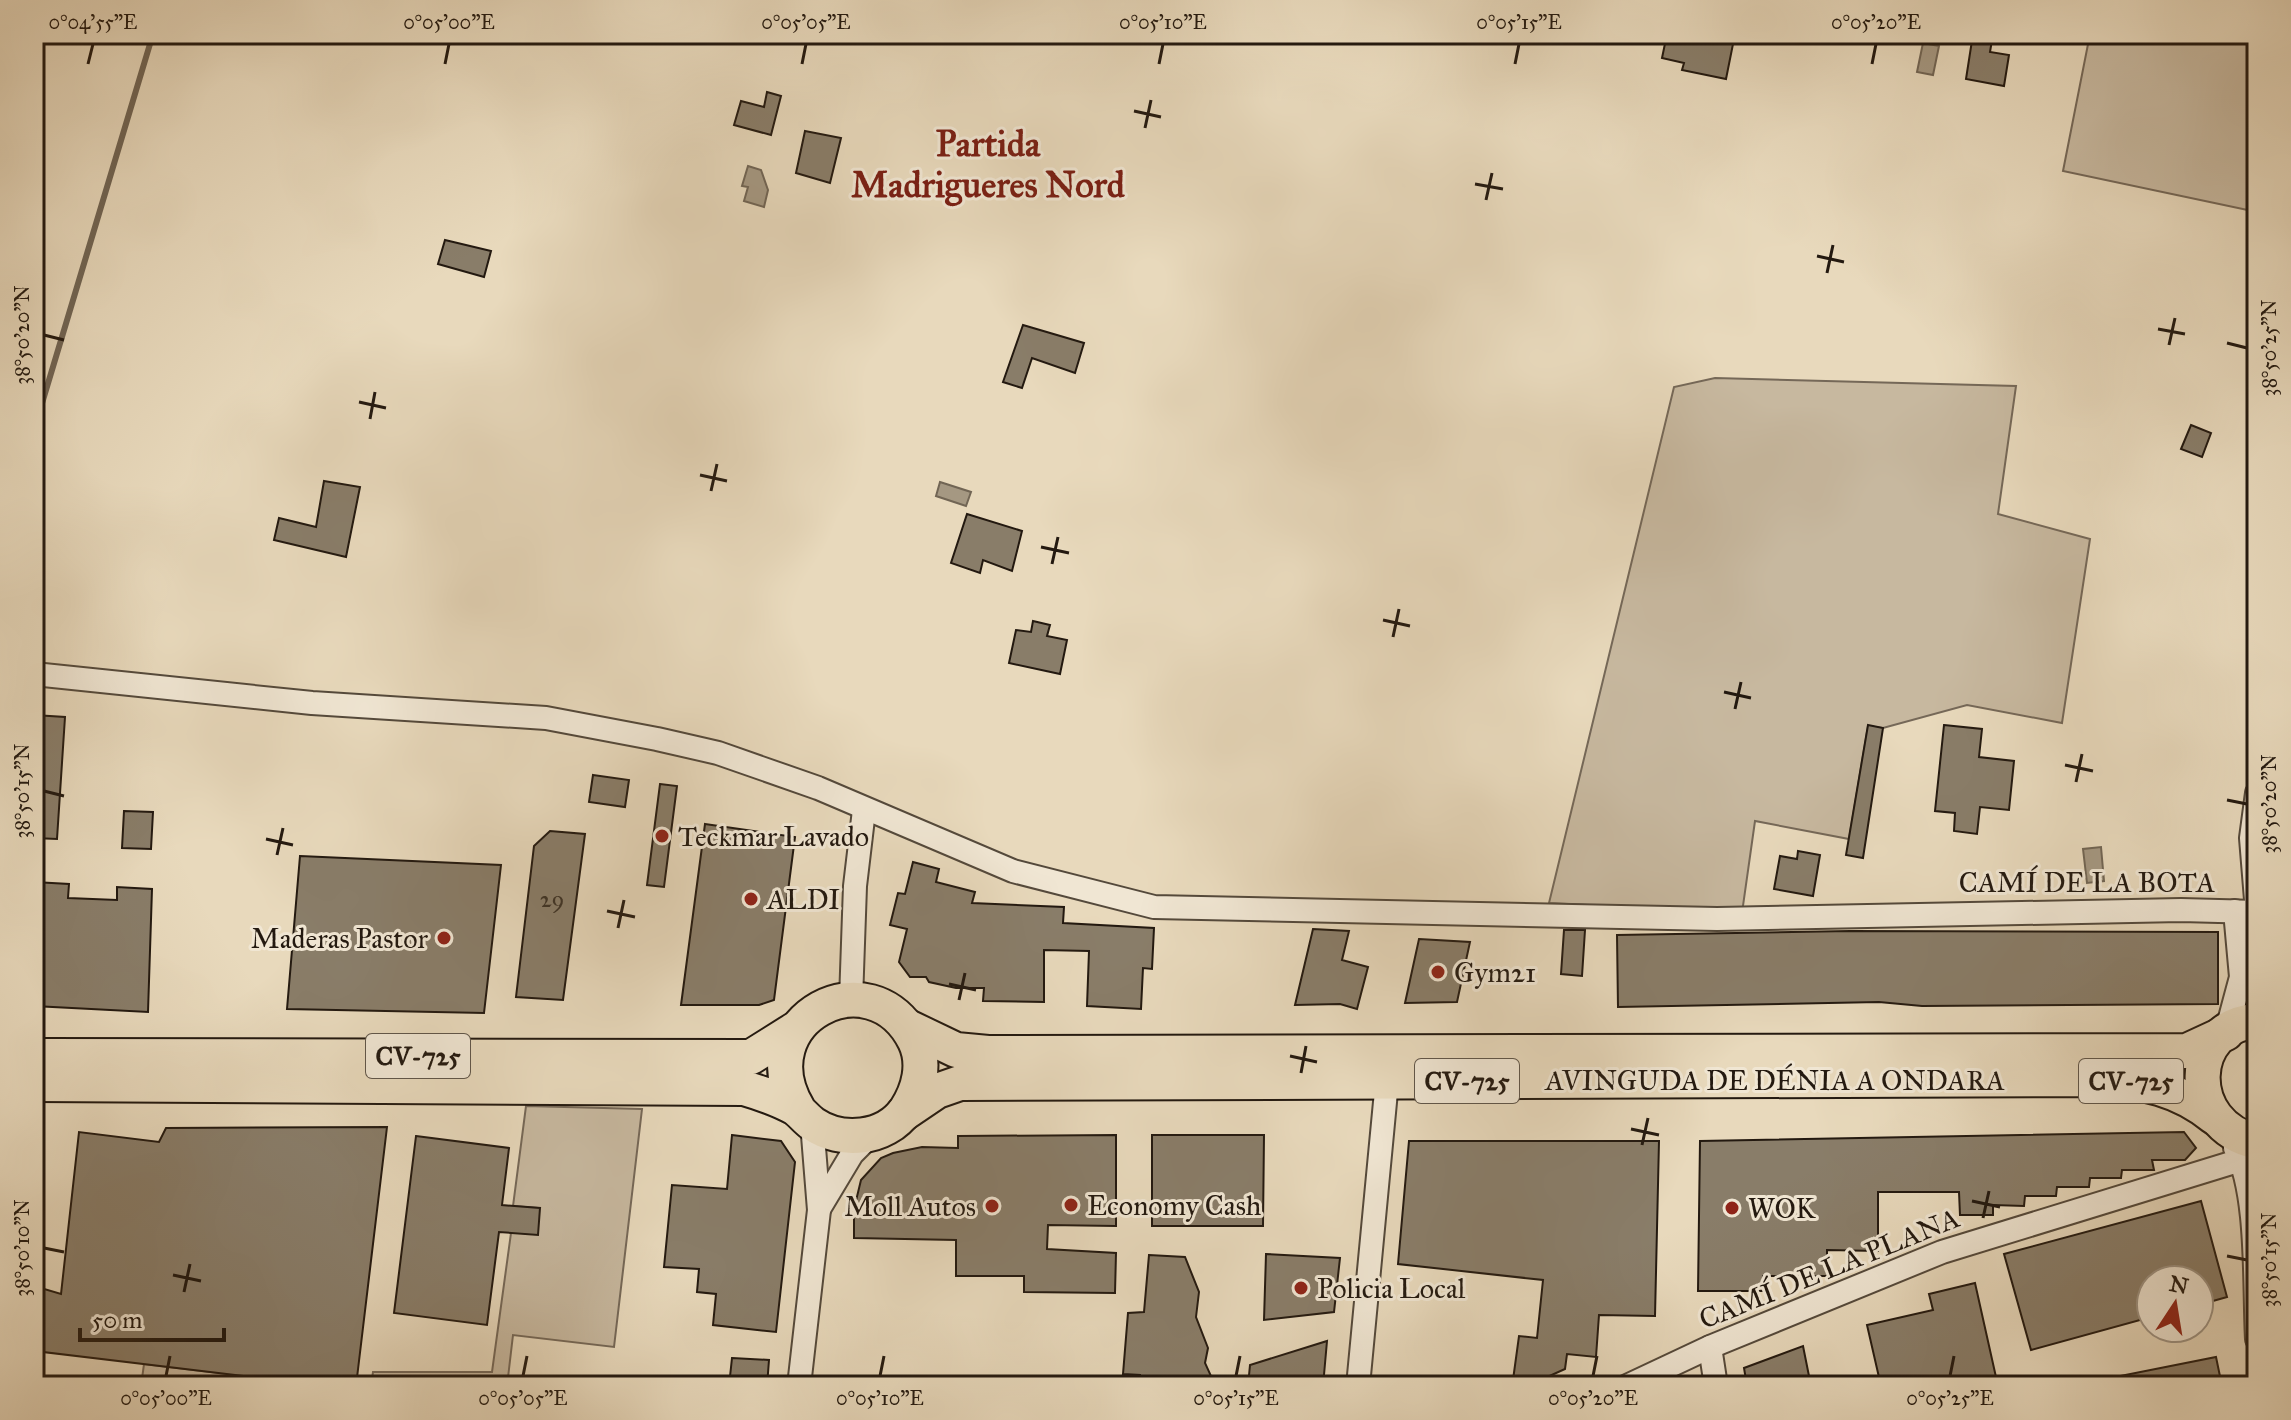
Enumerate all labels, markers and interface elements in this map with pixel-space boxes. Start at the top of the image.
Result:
text: 0°04'55"E [49,10,137,34]
text: 0°05'00"E [403,10,495,34]
text: 0°05'05"E [761,10,851,34]
text: 0°05'10"E [1119,10,1207,34]
text: 0°05'15"E [1476,10,1562,34]
text: 0°05'20"E [1831,10,1921,34]
district label: Partida Madrigueres Nord [851,122,1126,207]
text: 38°50'20"N [10,285,34,385]
text: 38°50'25"N [2257,299,2281,397]
text: 38°50'15"N [10,743,34,839]
text: 38°50'20"N [2257,754,2281,854]
place label: Teckmar Lavado [678,819,869,854]
marker: Teckmar Lavado [653,827,671,845]
street label: CAMÍ DE LA BOTA [1959,865,2215,900]
place label: ALDI [766,882,840,917]
house number: 29 [540,884,564,914]
marker: ALDI [742,890,760,908]
place label: Maderas Pastor [251,921,428,956]
marker: Maderas Pastor [435,929,453,947]
place label: Gym21 [1454,955,1536,990]
marker: Gym21 [1429,963,1447,981]
road number: CV-725 [366,1034,470,1078]
road number: CV-725 [1415,1059,1519,1103]
road number: CV-725 [2079,1059,2183,1103]
street label: AVINGUDA DE DÉNIA A ONDARA [1544,1063,2005,1098]
place label: Economy Cash [1087,1188,1262,1223]
place label: Moll Autos [844,1189,976,1224]
place label: WOK [1748,1191,1816,1226]
marker: Economy Cash [1062,1196,1080,1214]
marker: Moll Autos [983,1197,1001,1215]
text: 38°50'10"N [10,1199,34,1297]
marker: WOK [1723,1199,1741,1217]
street label: CAMÍ DE LA PLANA [1694,1200,1965,1337]
text: 38°50'15"N [2257,1212,2281,1308]
north arrow [2135,1264,2215,1344]
text: N [2167,1270,2191,1300]
place label: Policia Local [1317,1271,1466,1306]
marker: Policia Local [1292,1279,1310,1297]
scale bar [80,1292,224,1342]
text: 50 m [92,1305,142,1335]
text: 0°05'00"E [120,1386,212,1410]
text: 0°05'05"E [478,1386,568,1410]
text: 0°05'10"E [836,1386,924,1410]
text: 0°05'15"E [1193,1386,1279,1410]
text: 0°05'20"E [1548,1386,1638,1410]
text: 0°05'25"E [1906,1386,1994,1410]

